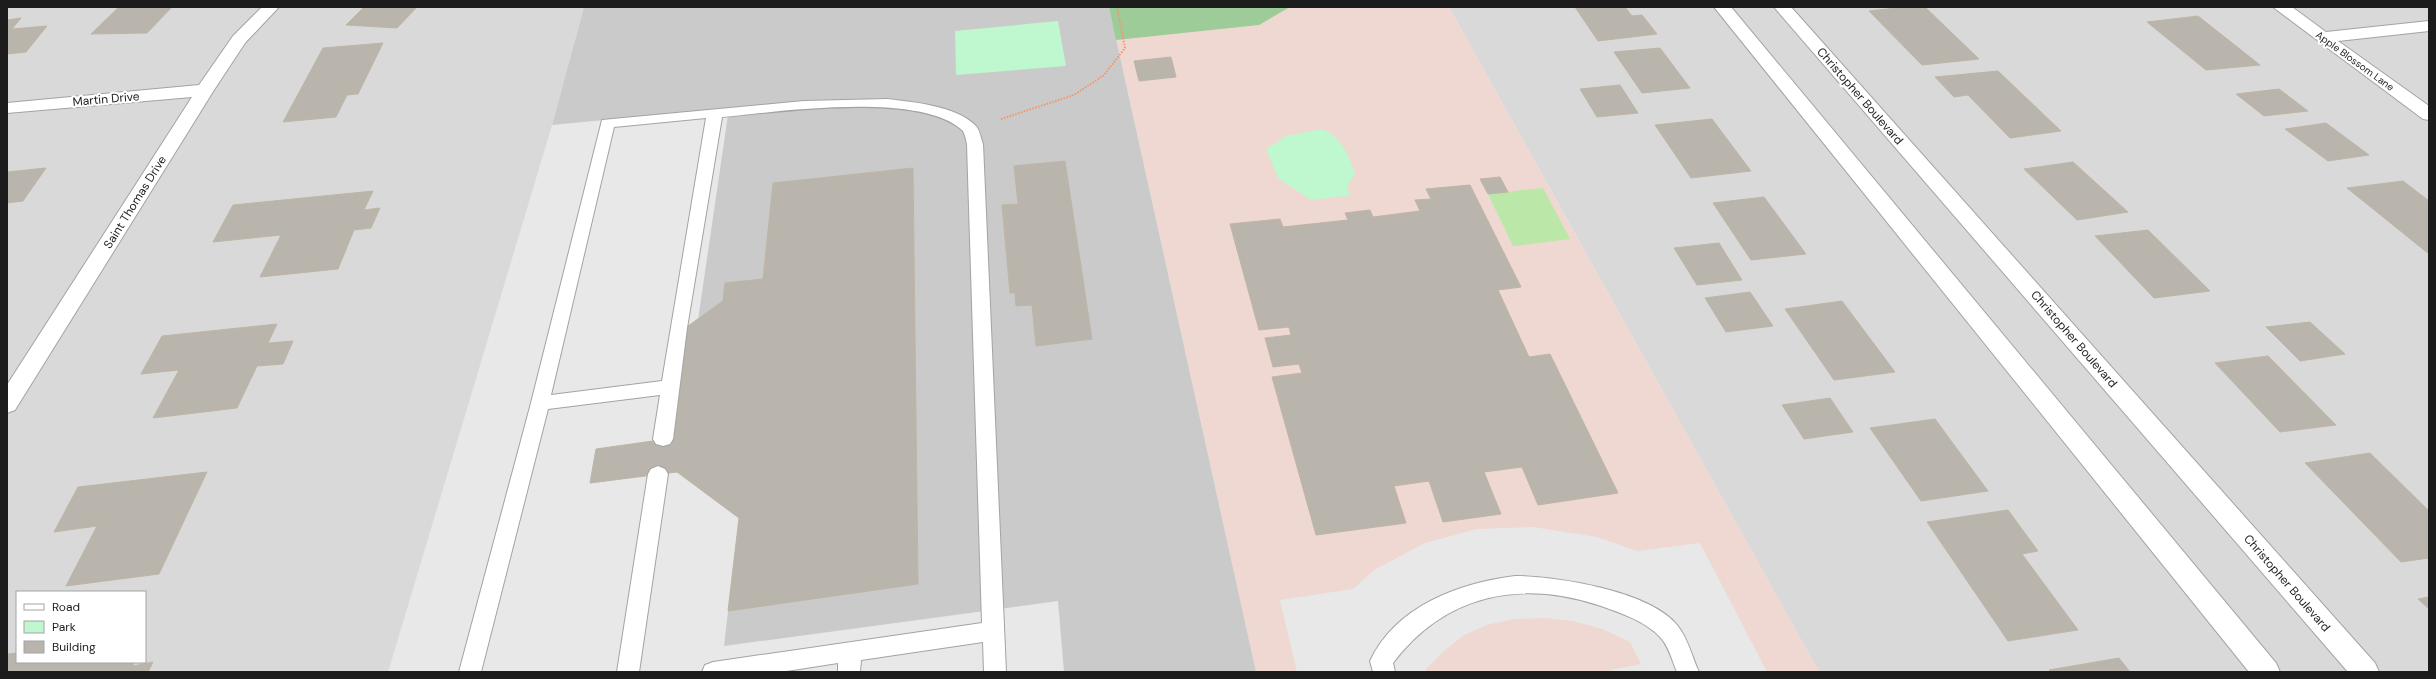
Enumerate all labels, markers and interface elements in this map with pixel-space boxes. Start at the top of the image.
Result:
street label: Apple Blossom Lane [2313,28,2397,94]
street label: Christopher Boulevard [1813,44,1907,148]
street label: Martin Drive [72,88,140,110]
street label: Saint Thomas Drive [100,152,170,252]
street label: Christopher Boulevard [2027,287,2121,391]
street label: Christopher Boulevard [2240,531,2334,635]
legend [16,591,146,663]
text: Road [52,599,80,615]
text: Park [52,619,76,635]
text: Building [52,639,96,655]

